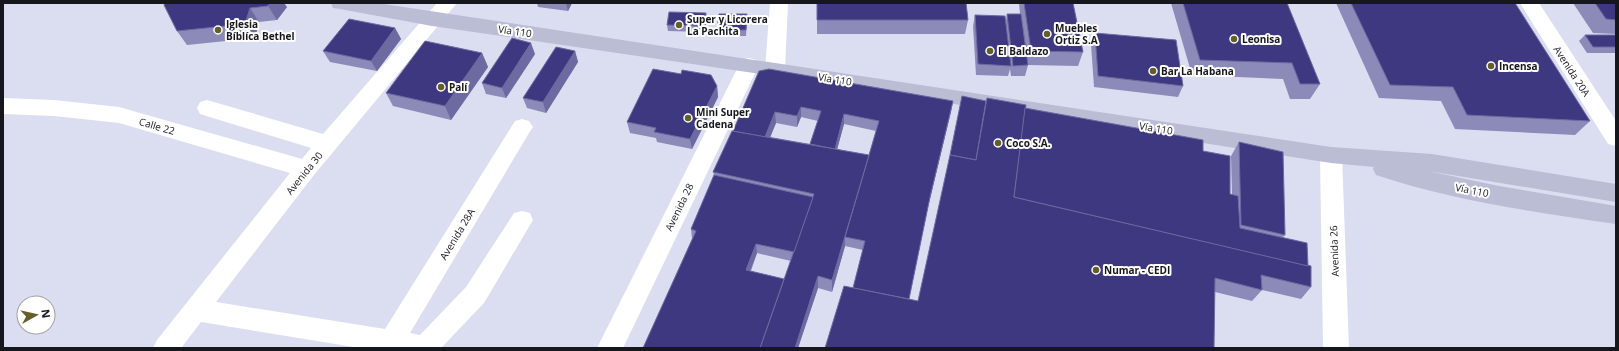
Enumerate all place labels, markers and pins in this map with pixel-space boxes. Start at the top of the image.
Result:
place label: Super y Licorera La Pachita [687,12,768,38]
place label: Iglesia Bíblíca Bethel [226,17,294,43]
marker: Super y Licorera La Pachita [674,20,684,30]
place label: Muebles Ortiz S.A [1055,21,1098,47]
marker: Iglesia Bíblíca Bethel [213,25,223,35]
marker: Muebles Ortiz S.A [1042,29,1052,39]
place label: Leonisa [1242,32,1280,46]
marker: Leonisa [1229,34,1239,44]
place label: El Baldazo [998,44,1049,58]
marker: El Baldazo [985,46,995,56]
place label: Incensa [1499,59,1538,73]
marker: Incensa [1486,61,1496,71]
place label: Bar La Habana [1161,64,1234,78]
marker: Bar La Habana [1148,66,1158,76]
place label: Palí [449,80,468,94]
marker: Palí [436,82,446,92]
place label: Mini Super Cadena [696,105,750,131]
marker: Mini Super Cadena [683,113,693,123]
place label: Coco S.A. [1006,136,1051,150]
marker: Coco S.A. [993,138,1003,148]
place label: Numar - CEDI [1104,263,1170,277]
marker: Numar - CEDI [1091,265,1101,275]

